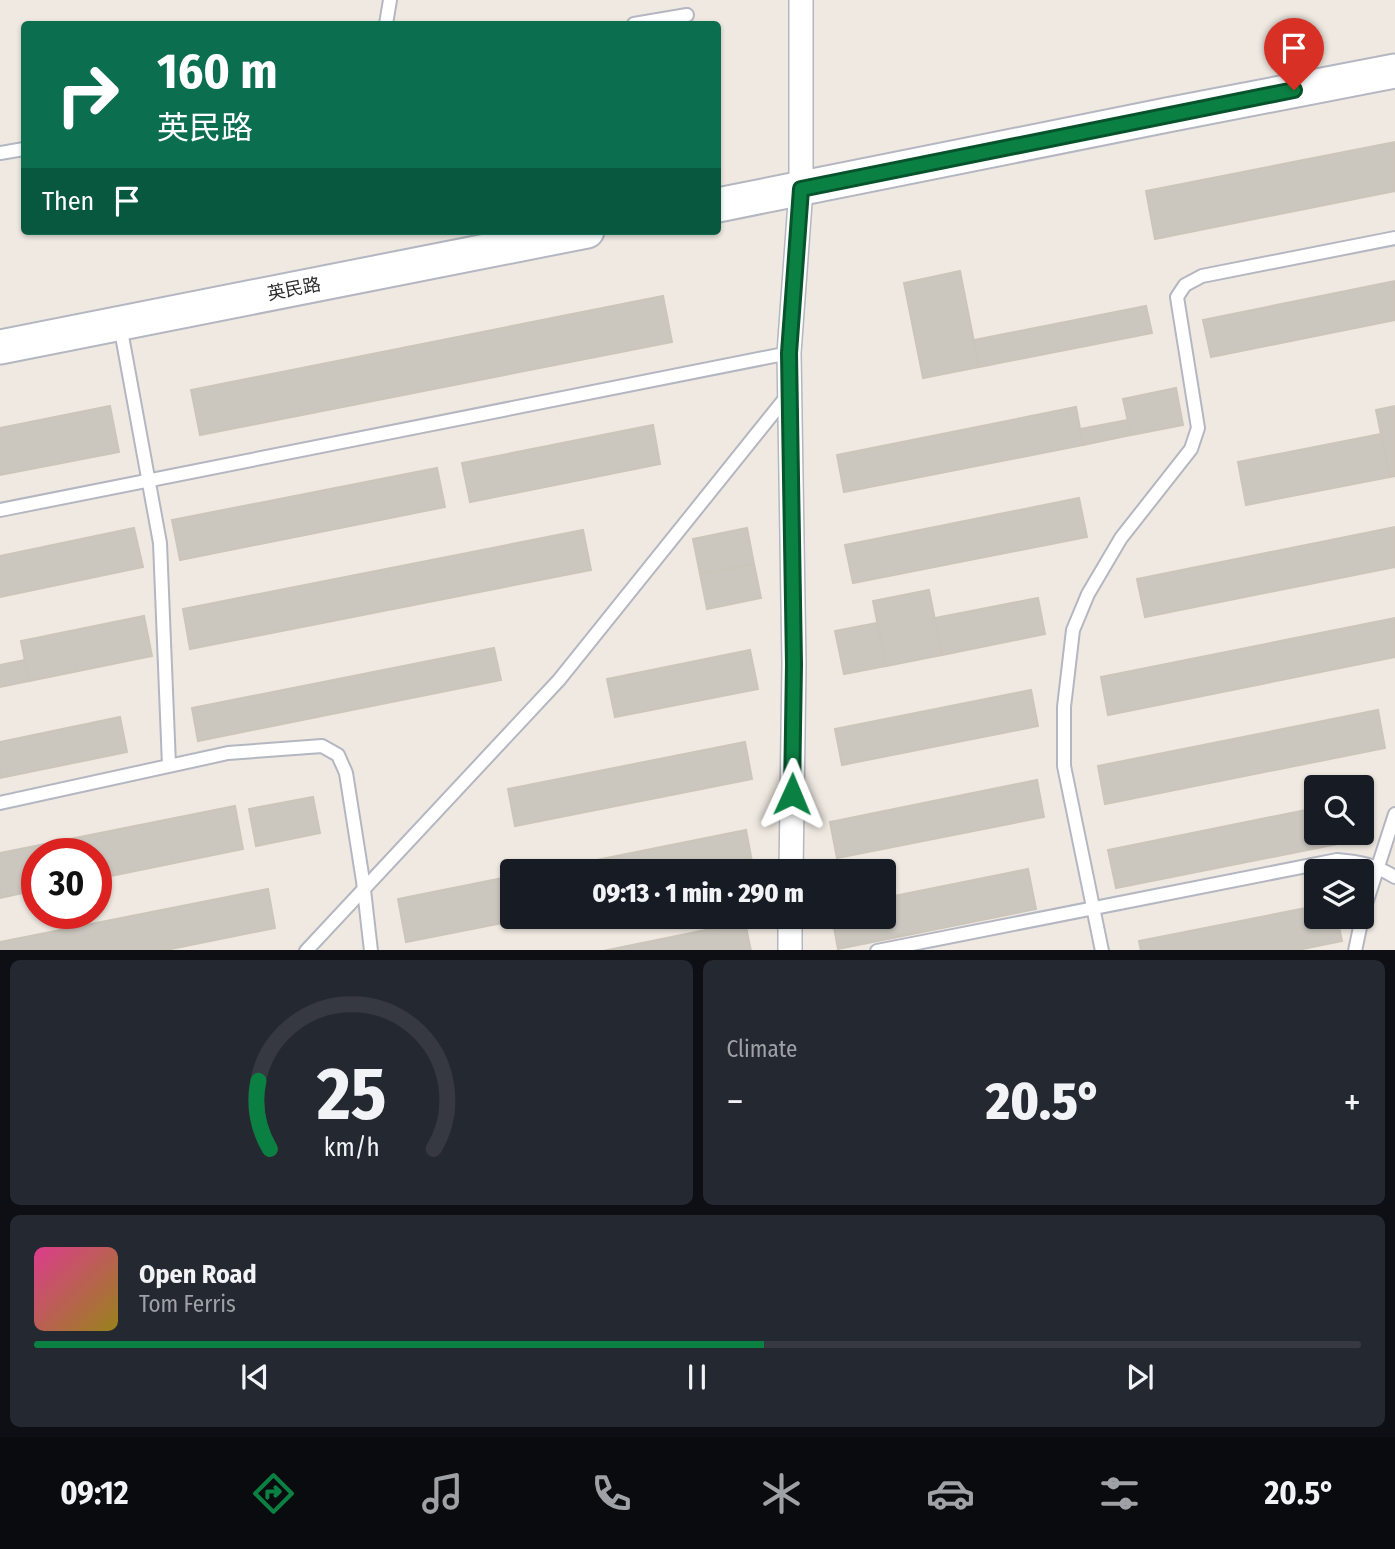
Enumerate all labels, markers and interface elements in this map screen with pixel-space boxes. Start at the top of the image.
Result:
pin [1264,18,1324,90]
icon: arrive [1275,29,1313,67]
text: 160 m [157,42,278,101]
icon: right [42,49,133,140]
text: 英民路 [157,109,253,147]
icon: arrive [108,182,146,220]
text: Then [42,186,94,217]
street label: 英民路 [265,273,323,305]
position arrow [755,757,829,831]
map controls [1304,775,1374,929]
button: search [1304,775,1374,845]
speed limit sign: 30 [21,838,112,929]
button: layers [1304,859,1374,929]
text: 09:13 · 1 min · 290 m [592,878,804,909]
text: Climate [727,1035,797,1063]
text: 25 [316,1051,386,1138]
text: 20.5° [986,1070,1101,1133]
text: − [727,1079,744,1125]
text: + [1344,1079,1361,1125]
text: km/h [323,1132,379,1162]
text: Open Road [139,1259,257,1290]
text: Tom Ferris [139,1290,236,1318]
icon: previous [236,1358,274,1396]
icon: pause [678,1358,716,1396]
icon: next [1121,1358,1159,1396]
icon: directions [249,1469,298,1518]
icon: music [418,1469,467,1518]
icon: phone [587,1469,636,1518]
icon: climate [757,1469,806,1518]
icon: car [926,1469,975,1518]
icon: filters [1095,1469,1144,1518]
text: 09:12 [60,1474,129,1512]
text: 20.5° [1264,1474,1335,1512]

